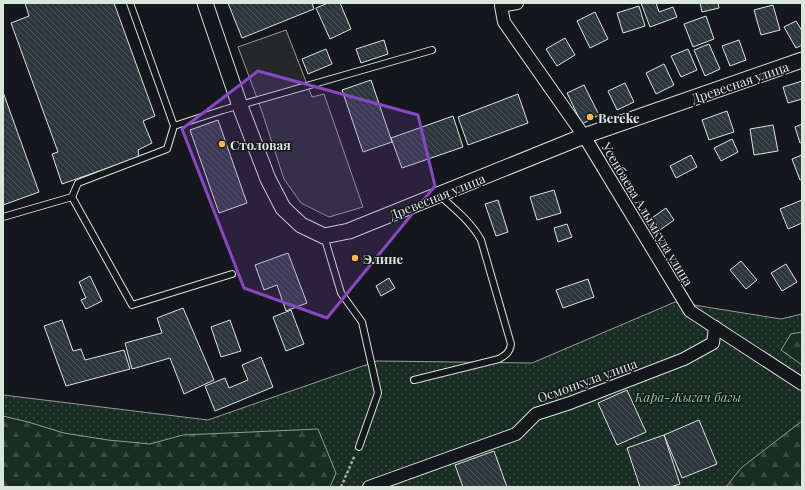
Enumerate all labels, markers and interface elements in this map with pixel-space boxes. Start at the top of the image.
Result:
street label: Древесная улица [689,57,791,107]
place label: Bereke [598,109,640,126]
marker: Bereke [585,112,595,122]
place label: Столовая [230,136,291,153]
street label: Усенбаева Алымкула улица [598,138,698,289]
marker: Столовая [217,139,227,149]
street label: Древесная улица [387,169,488,223]
place label: Элине [363,250,404,267]
marker: Элине [350,253,360,263]
street label: Осмонкула улица [535,354,640,406]
park label: Кара-Жыгач багы [634,388,741,405]

